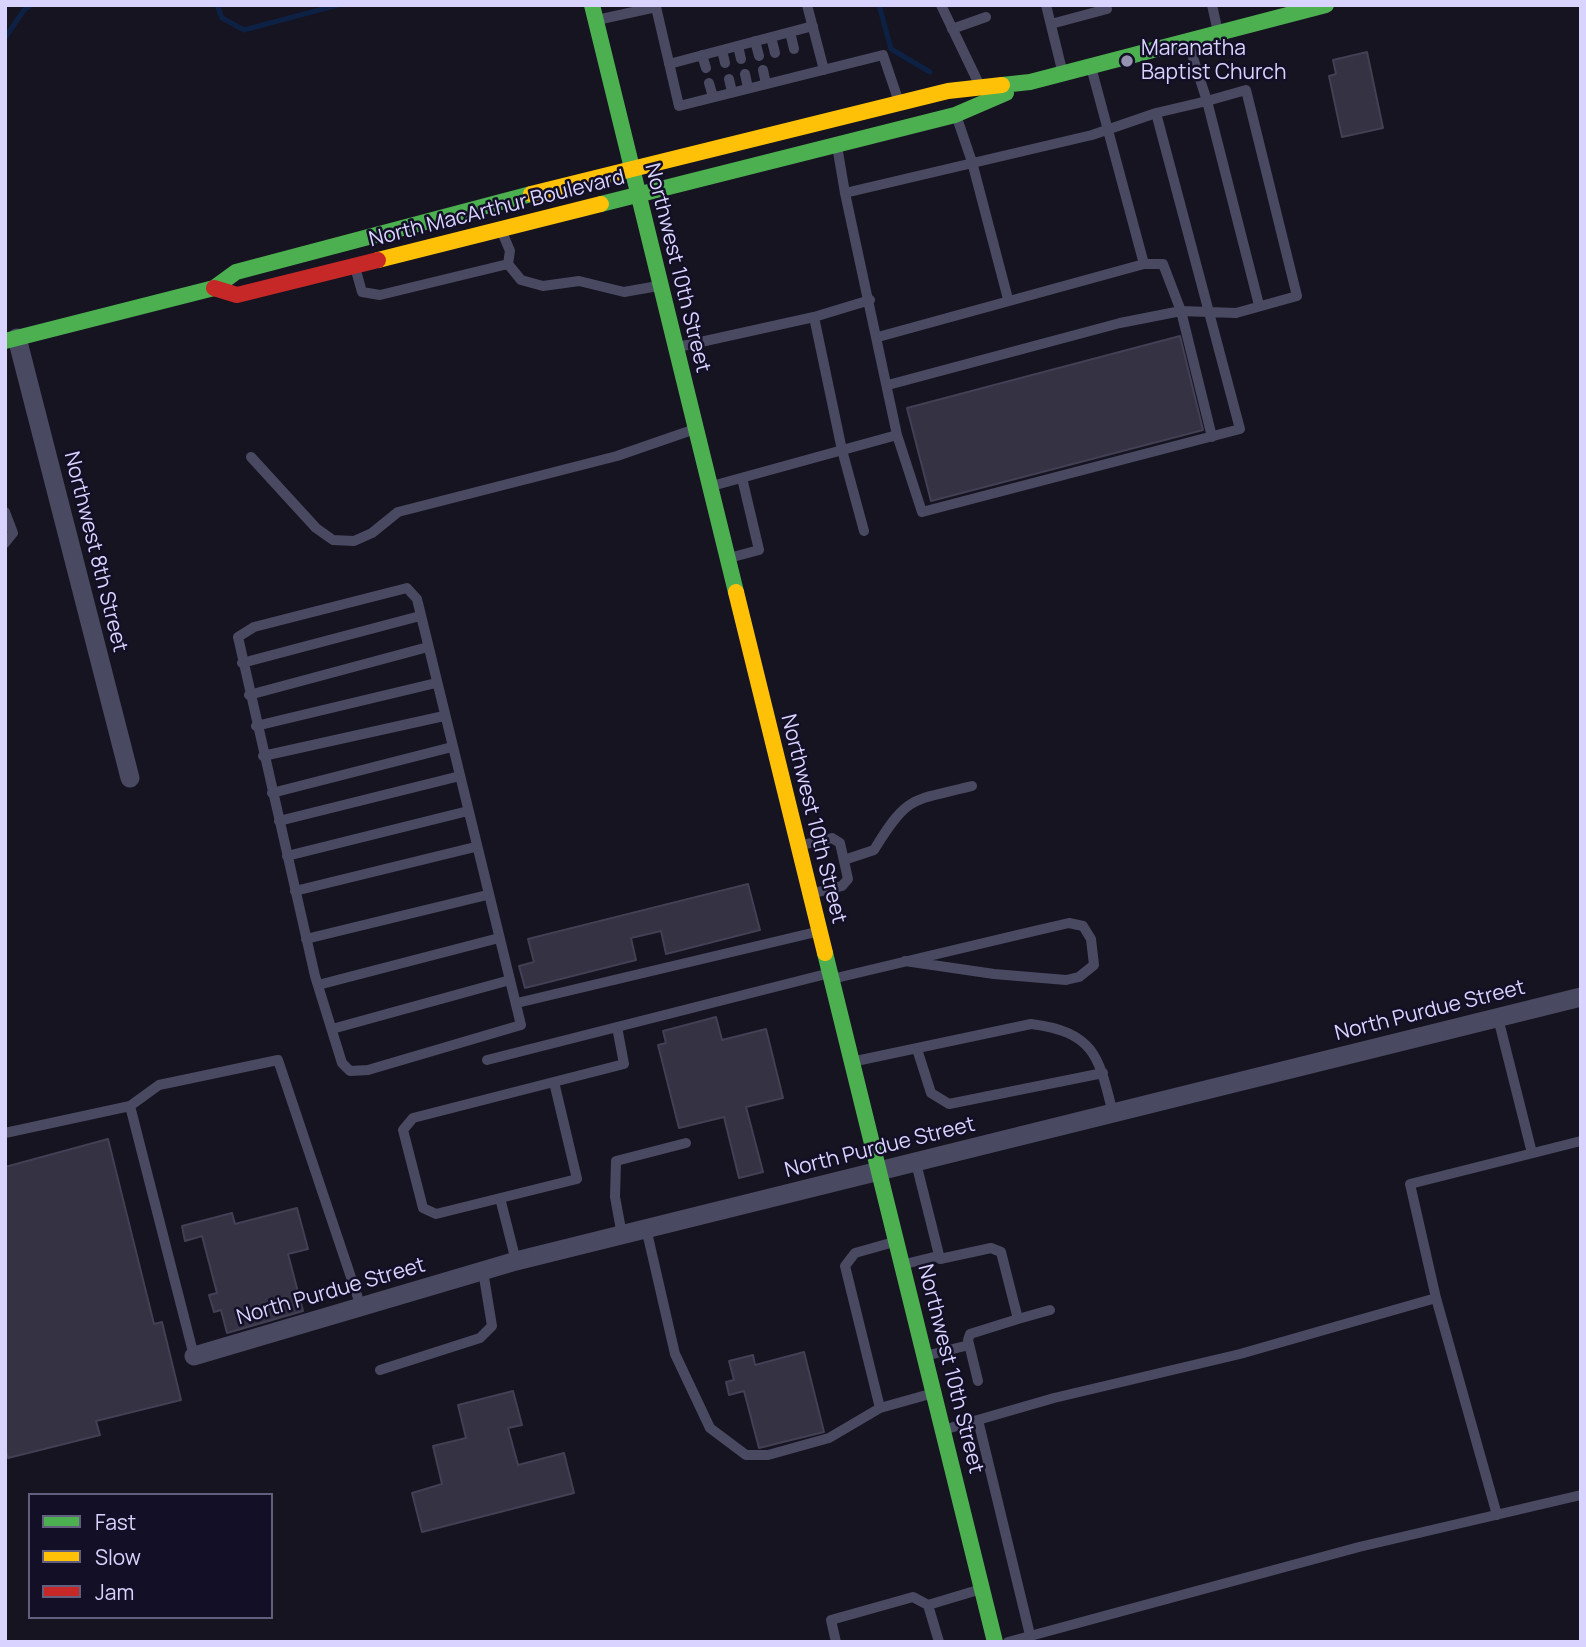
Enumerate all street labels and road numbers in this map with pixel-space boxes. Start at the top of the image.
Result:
street label: Northwest 10th Street [639,161,715,375]
street label: North MacArthur Boulevard [367,165,627,253]
street label: Northwest 8th Street [58,449,132,655]
street label: Northwest 10th Street [775,712,851,926]
street label: North Purdue Street [1332,975,1528,1047]
street label: North Purdue Street [782,1112,978,1184]
street label: North Purdue Street [234,1253,428,1331]
street label: Northwest 10th Street [912,1262,988,1476]

